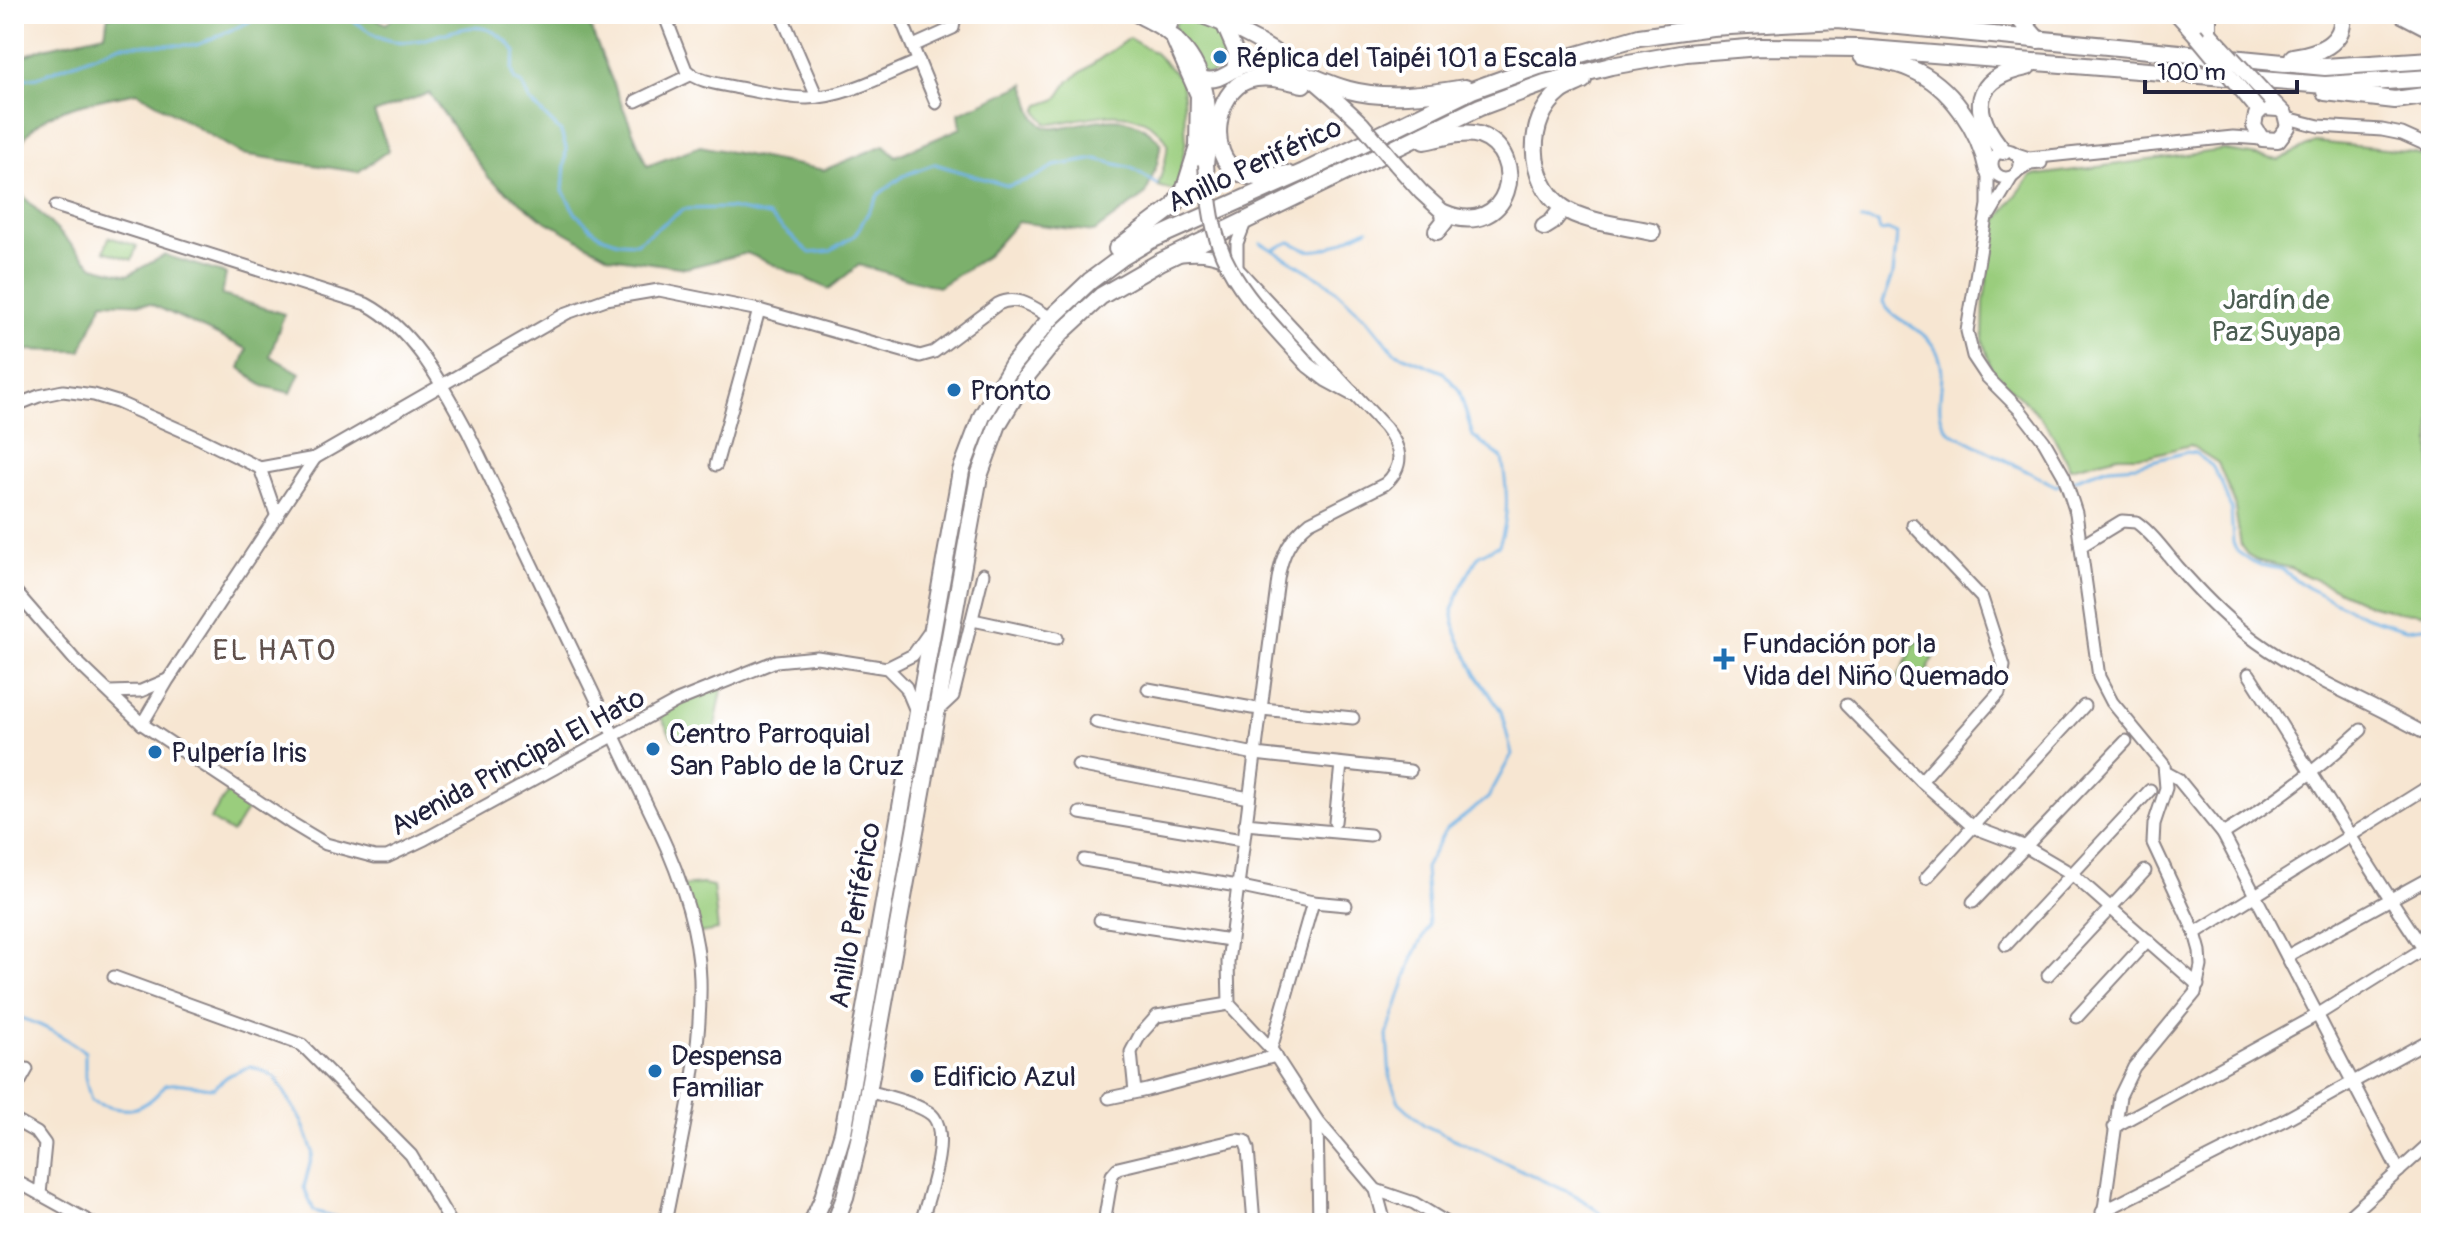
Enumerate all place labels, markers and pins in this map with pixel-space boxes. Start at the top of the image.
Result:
place label: Réplica del Taipéi 101 a Escala [1236,41,1577,76]
marker: Réplica del Taipéi 101 a Escala [1211,48,1229,66]
place label: Pronto [970,374,1051,409]
marker: Pronto [945,381,963,399]
place label: Fundación por la Vida del Niño Quemado [1742,627,2009,694]
marker: Fundación por la Vida del Niño Quemado [1713,648,1735,670]
place label: Centro Parroquial San Pablo de la Cruz [669,717,904,784]
place label: Pulpería Iris [171,736,307,771]
marker: Centro Parroquial San Pablo de la Cruz [644,740,662,758]
marker: Pulpería Iris [146,743,164,761]
place label: Despensa Familiar [671,1039,782,1106]
place label: Edificio Azul [933,1060,1076,1095]
marker: Despensa Familiar [646,1062,664,1080]
marker: Edificio Azul [908,1067,926,1085]

